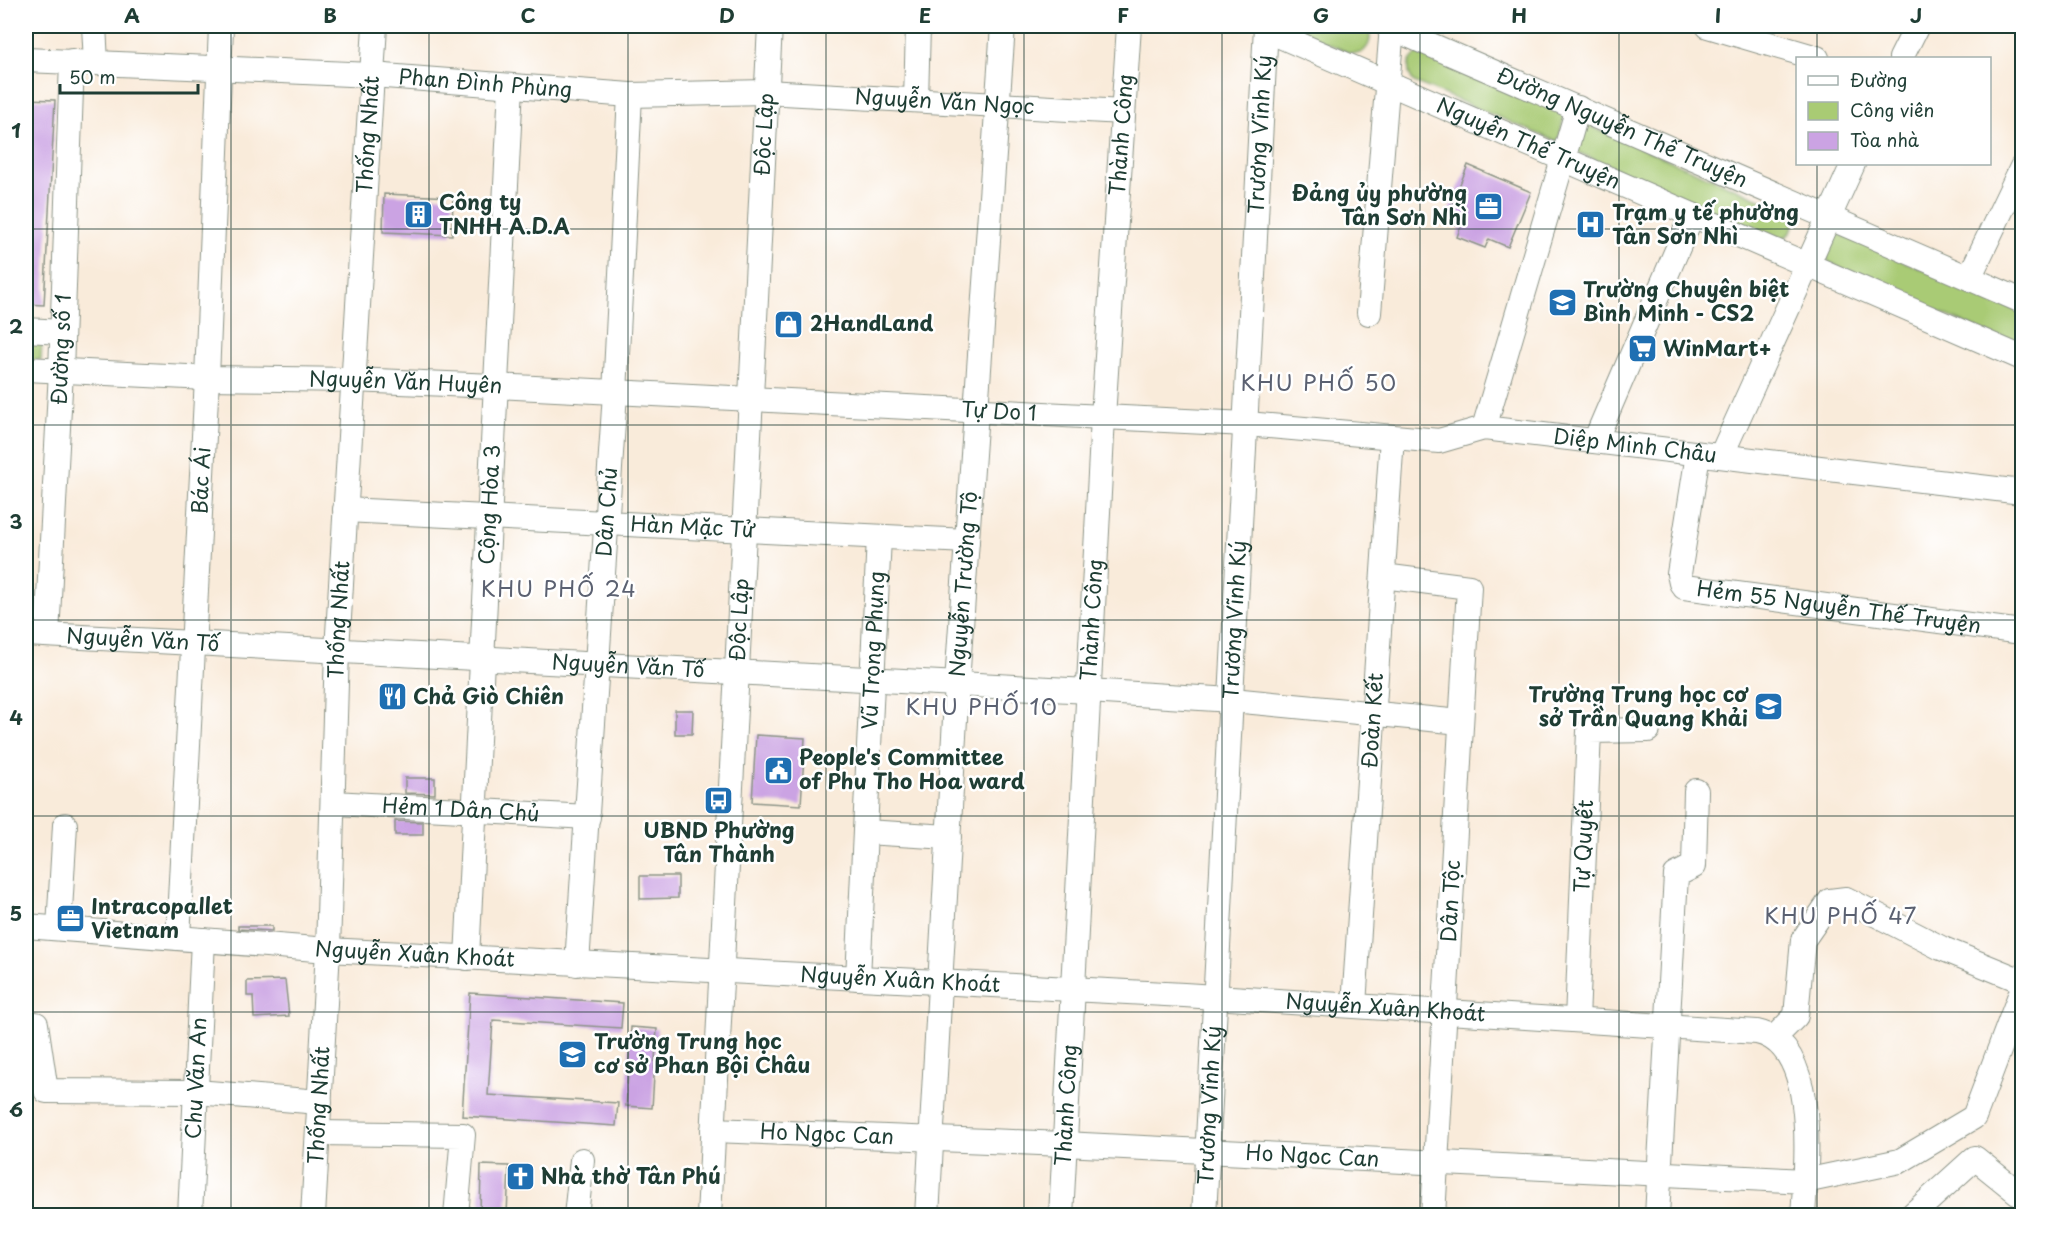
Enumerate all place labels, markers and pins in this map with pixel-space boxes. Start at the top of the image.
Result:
place label: Đảng ủy phường Tân Sơn Nhì [1292,176,1467,232]
place label: Công ty TNHH A.D.A [439,185,570,241]
office icon: Đảng ủy phường Tân Sơn Nhì [1472,190,1504,222]
place label: Trạm y tế phường Tân Sơn Nhì [1612,195,1799,251]
building icon: Công ty TNHH A.D.A [402,199,434,231]
hospital icon: Trạm y tế phường Tân Sơn Nhì [1575,209,1607,241]
place label: Trường Chuyên biệt Bình Minh - CS2 [1583,272,1789,328]
school or university icon: Trường Chuyên biệt Bình Minh - CS2 [1546,286,1578,318]
place label: 2HandLand [810,306,933,338]
shop icon: 2HandLand [773,308,805,340]
place label: WinMart+ [1663,331,1772,363]
supermarket icon: WinMart+ [1626,333,1658,365]
place label: Trường Trung học cơ sở Trần Quang Khải [1529,677,1749,733]
place label: Chả Giò Chiên [413,679,564,711]
restaurant icon: Chả Giò Chiên [376,681,408,713]
school or university icon: Trường Trung học cơ sở Trần Quang Khải [1753,691,1785,723]
place label: People's Committee of Phu Tho Hoa ward [799,740,1025,796]
public building icon: People's Committee of Phu Tho Hoa ward [762,754,794,786]
bus stop icon: UBND Phường Tân Thành [703,784,735,816]
place label: UBND Phường Tân Thành [643,813,795,869]
place label: Intracopallet Vietnam [91,889,233,945]
office icon: Intracopallet Vietnam [54,903,86,935]
place label: Trường Trung học cơ sở Phan Bội Châu [594,1024,810,1080]
school or university icon: Trường Trung học cơ sở Phan Bội Châu [557,1038,589,1070]
place label: Nhà thờ Tân Phú [541,1159,721,1191]
church icon: Nhà thờ Tân Phú [504,1161,536,1193]

